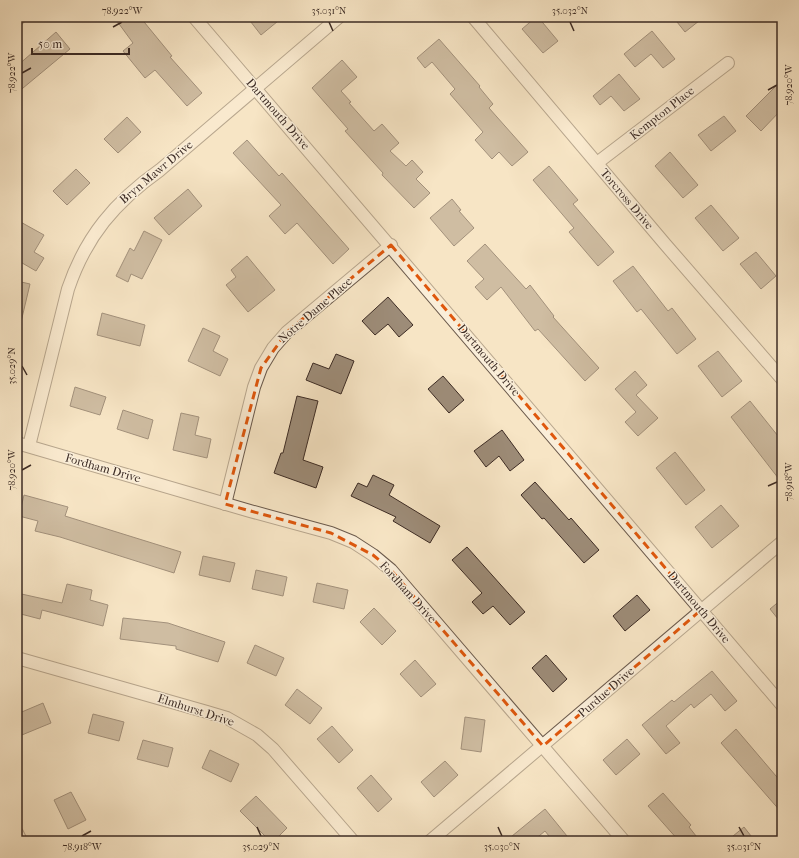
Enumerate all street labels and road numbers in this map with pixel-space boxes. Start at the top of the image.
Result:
street label: Dartmouth Drive [243,76,313,152]
street label: Kempton Place [627,83,697,143]
street label: Bryn Mawr Drive [117,137,195,207]
street label: Torcross Drive [597,166,657,232]
street label: Notre Dame Place [275,274,355,346]
street label: Dartmouth Drive [455,321,523,399]
street label: Fordham Drive [64,451,142,486]
street label: Fordham Drive [377,558,439,626]
street label: Dartmouth Drive [665,568,733,646]
street label: Purdue Drive [575,664,637,720]
street label: Elmhurst Drive [156,691,236,729]

